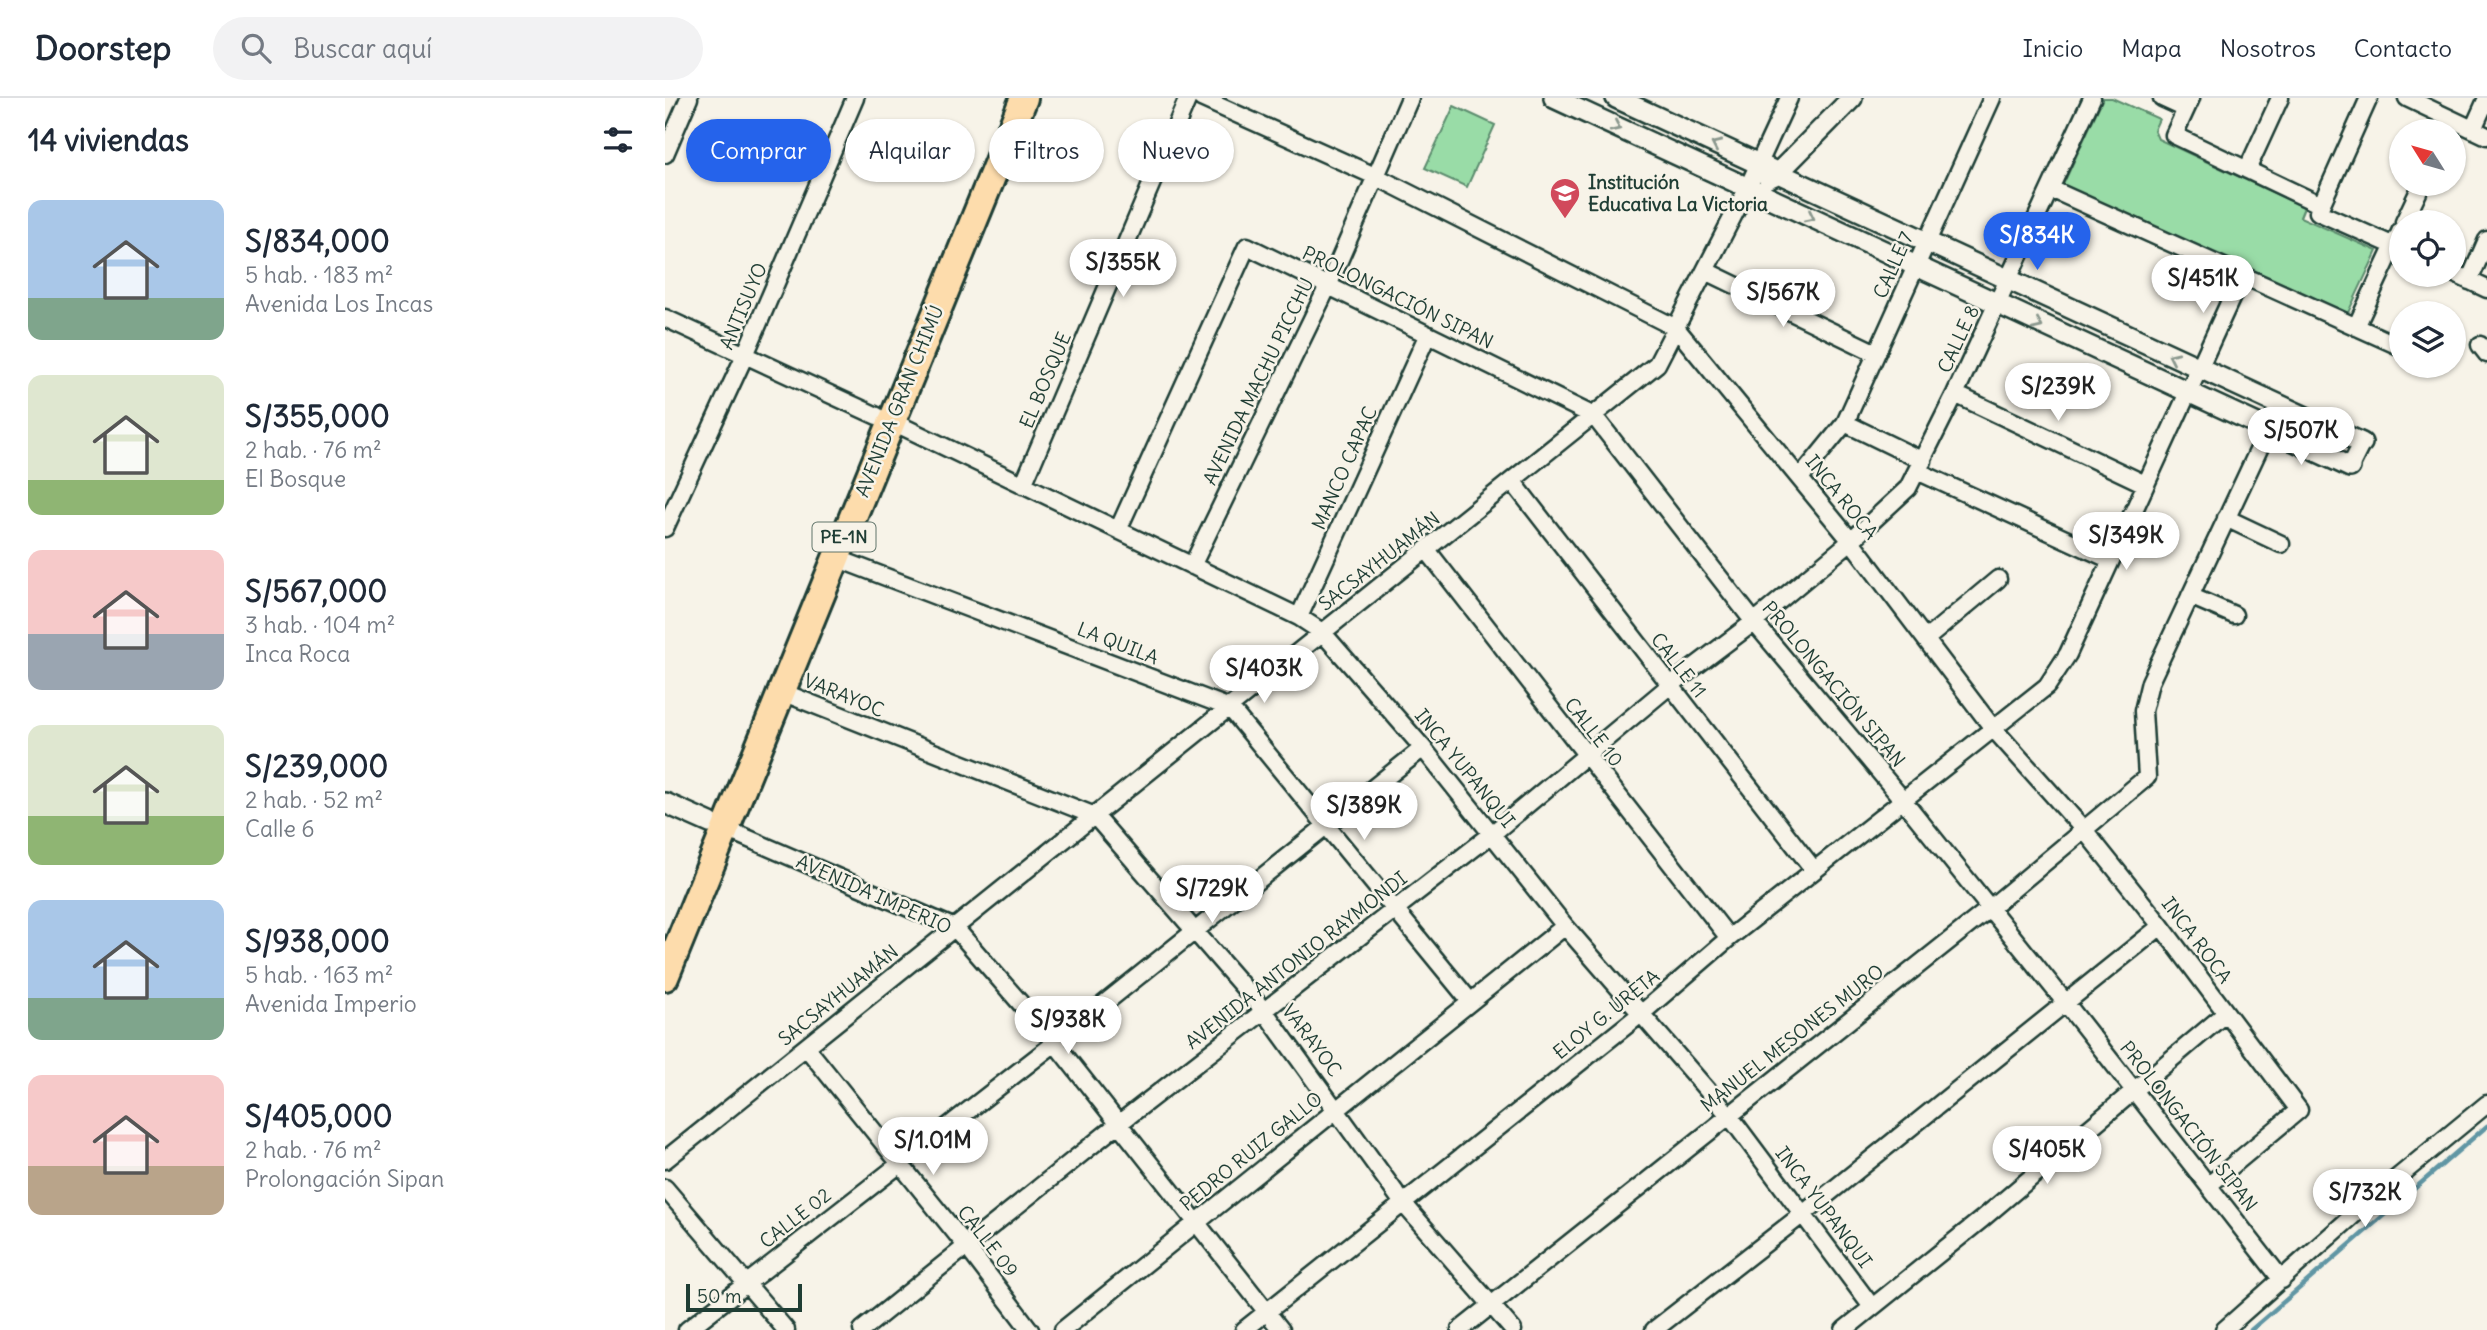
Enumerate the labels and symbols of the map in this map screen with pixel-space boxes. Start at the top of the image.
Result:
one-way arrow [1609,118,1621,132]
north arrow [2389,119,2466,196]
one-way arrow [1711,139,1723,153]
place label: Institución Educativa La Victoria [1588,170,1768,216]
school or university icon: Institución Educativa La Victoria [1548,176,1582,220]
one-way arrow [1803,208,1815,222]
pin: S/834K [1980,212,2094,272]
street label: CALLE 7 [1868,228,1918,302]
pin: S/355K [1066,240,1180,299]
street label: PROLONGACIÓN SIPAN [1299,240,1497,354]
pin: S/451K [2146,256,2260,315]
street label: ANTISUYO [714,259,772,353]
pin: S/567K [1726,270,1840,329]
street label: AVENIDA MACHU PICCHU [1197,273,1319,489]
street label: CALLE 8 [1932,301,1984,377]
street label: AVENIDA GRAN CHIMÚ [850,302,948,500]
one-way arrow [2030,317,2043,331]
street label: EL BOSQUE [1014,328,1076,432]
one-way arrow [2168,351,2180,365]
pin: S/239K [2001,364,2115,423]
street label: MANCO CAPAC [1306,403,1382,533]
pin: S/507K [2244,408,2358,467]
street label: INCA ROCA [1801,450,1883,544]
street label: SACSAYHUAMÁN [1314,506,1444,616]
pin: S/349K [2069,512,2183,572]
road number: PE-1N [813,522,875,552]
street label: PROLONGACIÓN SIPAN [1758,596,1910,772]
street label: LA QUILA [1074,617,1162,669]
street label: CALLE 11 [1646,628,1712,702]
pin: S/403K [1207,646,1321,705]
street label: VARAYOC [800,668,888,722]
street label: CALLE 10 [1560,693,1628,771]
street label: INCA YUPANQUI [1410,704,1520,832]
pin: S/389K [1307,782,1421,842]
street label: AVENIDA IMPERIO [793,849,955,939]
pin: S/729K [1155,866,1269,925]
street label: AVENIDA ANTONIO RAYMONDI [1180,866,1412,1054]
street label: INCA ROCA [2157,892,2237,988]
street label: SACSAYHUAMÁN [773,939,903,1051]
street label: MANUEL MESONES MURO [1696,959,1888,1117]
street label: ELOY G. URETA [1548,964,1664,1064]
pin: S/938K [1011,996,1125,1056]
street label: VARAYOC [1277,999,1347,1081]
street label: PROLONGACIÓN SIPAN [2115,1036,2263,1216]
street label: PEDRO RUIZ GALLO [1175,1086,1327,1216]
pin: S/1.01M [868,1118,998,1177]
pin: S/405K [1990,1126,2104,1186]
street label: INCA YUPANQUI [1771,1142,1877,1272]
pin: S/732K [2308,1170,2422,1229]
street label: CALLE 02 [755,1183,835,1253]
street label: CALLE 09 [953,1200,1023,1282]
scale bar [686,1281,801,1313]

